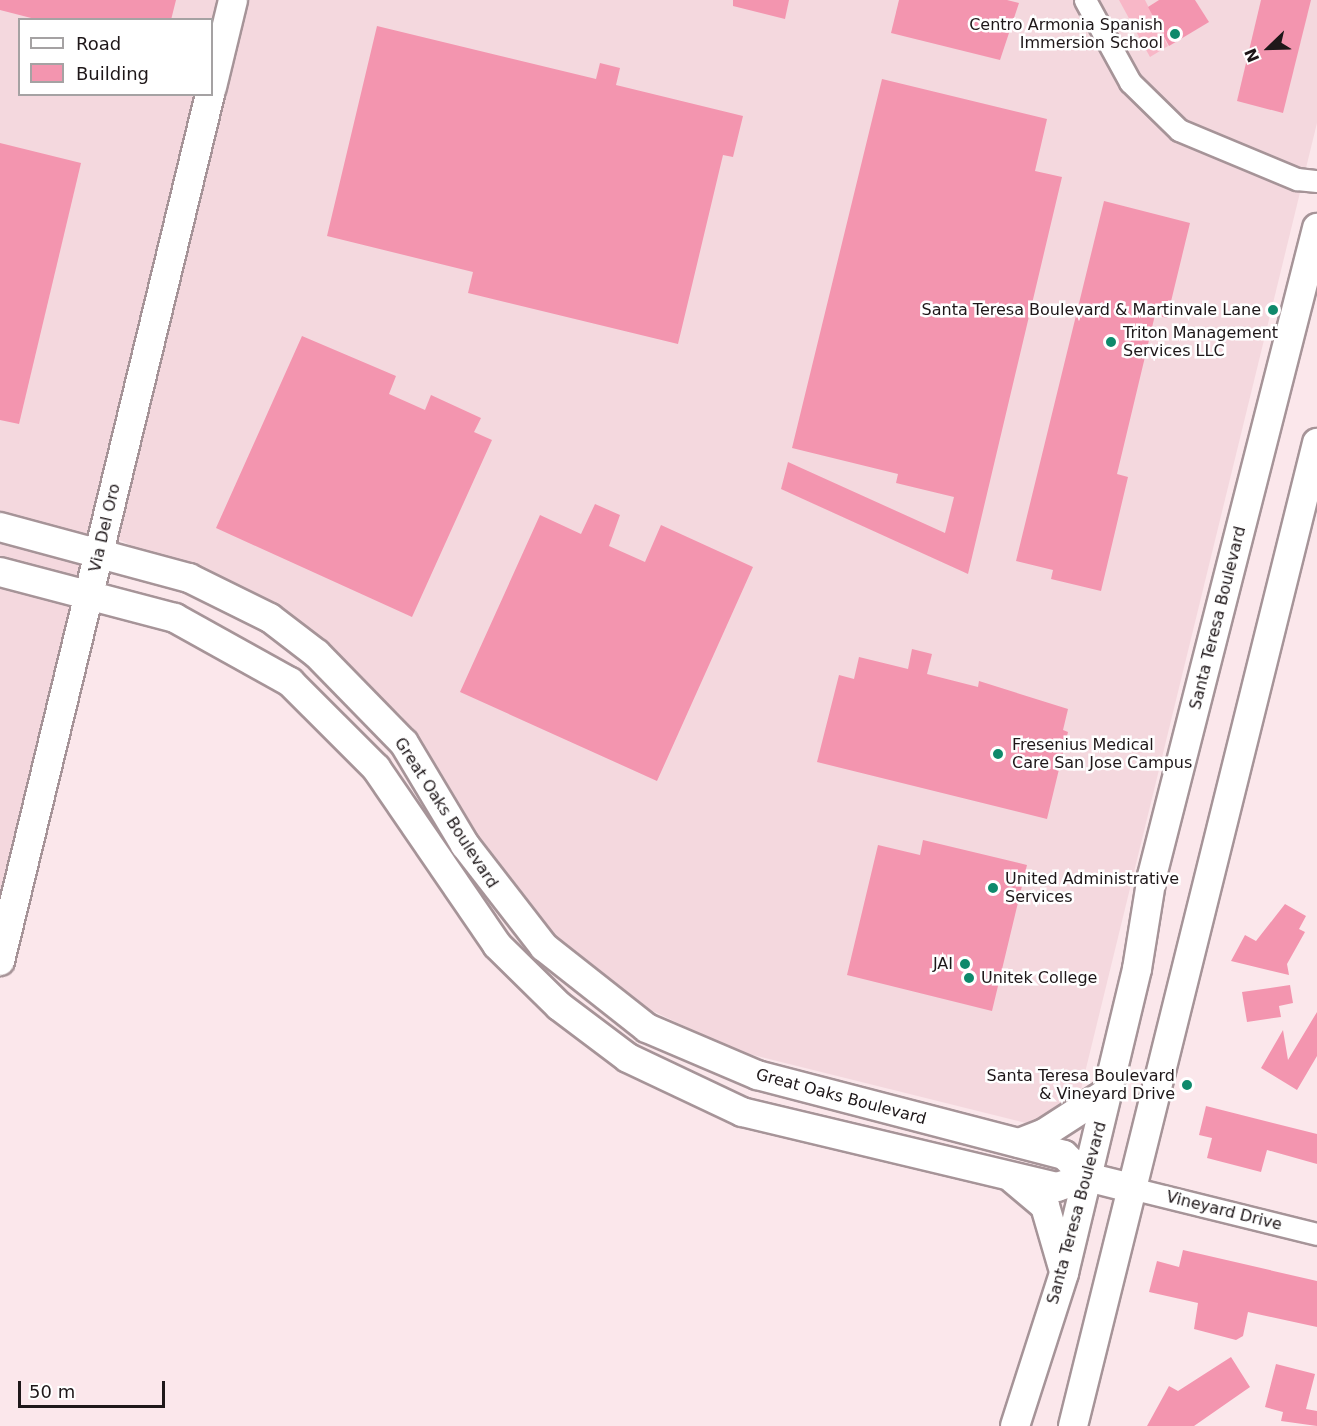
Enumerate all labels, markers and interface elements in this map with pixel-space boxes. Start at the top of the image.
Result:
place label: Centro Armonia Spanish Immersion School [969,15,1163,53]
legend [18,18,213,96]
north arrow [1239,18,1299,78]
marker: Centro Armonia Spanish Immersion School [1168,27,1182,41]
text: Road [76,33,121,54]
text: N [1241,45,1263,65]
text: Building [76,63,149,84]
place label: Santa Teresa Boulevard & Martinvale Lane [922,300,1261,320]
marker: Santa Teresa Boulevard & Martinvale Lane [1266,303,1280,317]
place label: Triton Management Services LLC [1123,323,1278,361]
marker: Triton Management Services LLC [1104,335,1118,349]
street label: Via Del Oro [85,482,125,574]
street label: Santa Teresa Boulevard [1186,524,1250,712]
street label: Great Oaks Boulevard [390,734,502,892]
place label: Fresenius Medical Care San Jose Campus [1012,735,1192,773]
marker: Fresenius Medical Care San Jose Campus [989,745,1007,763]
place label: United Administrative Services [1005,869,1179,907]
marker: United Administrative Services [986,881,1000,895]
place label: JAI [933,954,953,974]
marker: JAI [958,957,972,971]
place label: Unitek College [981,968,1097,988]
marker: Unitek College [962,971,976,985]
street label: Great Oaks Boulevard [754,1065,928,1129]
place label: Santa Teresa Boulevard & Vineyard Drive [987,1066,1175,1104]
marker: Santa Teresa Boulevard & Vineyard Drive [1180,1078,1194,1092]
street label: Santa Teresa Boulevard [1043,1120,1111,1306]
street label: Vineyard Drive [1164,1187,1284,1235]
scale bar [21,1369,168,1407]
text: 50 m [29,1381,75,1402]

